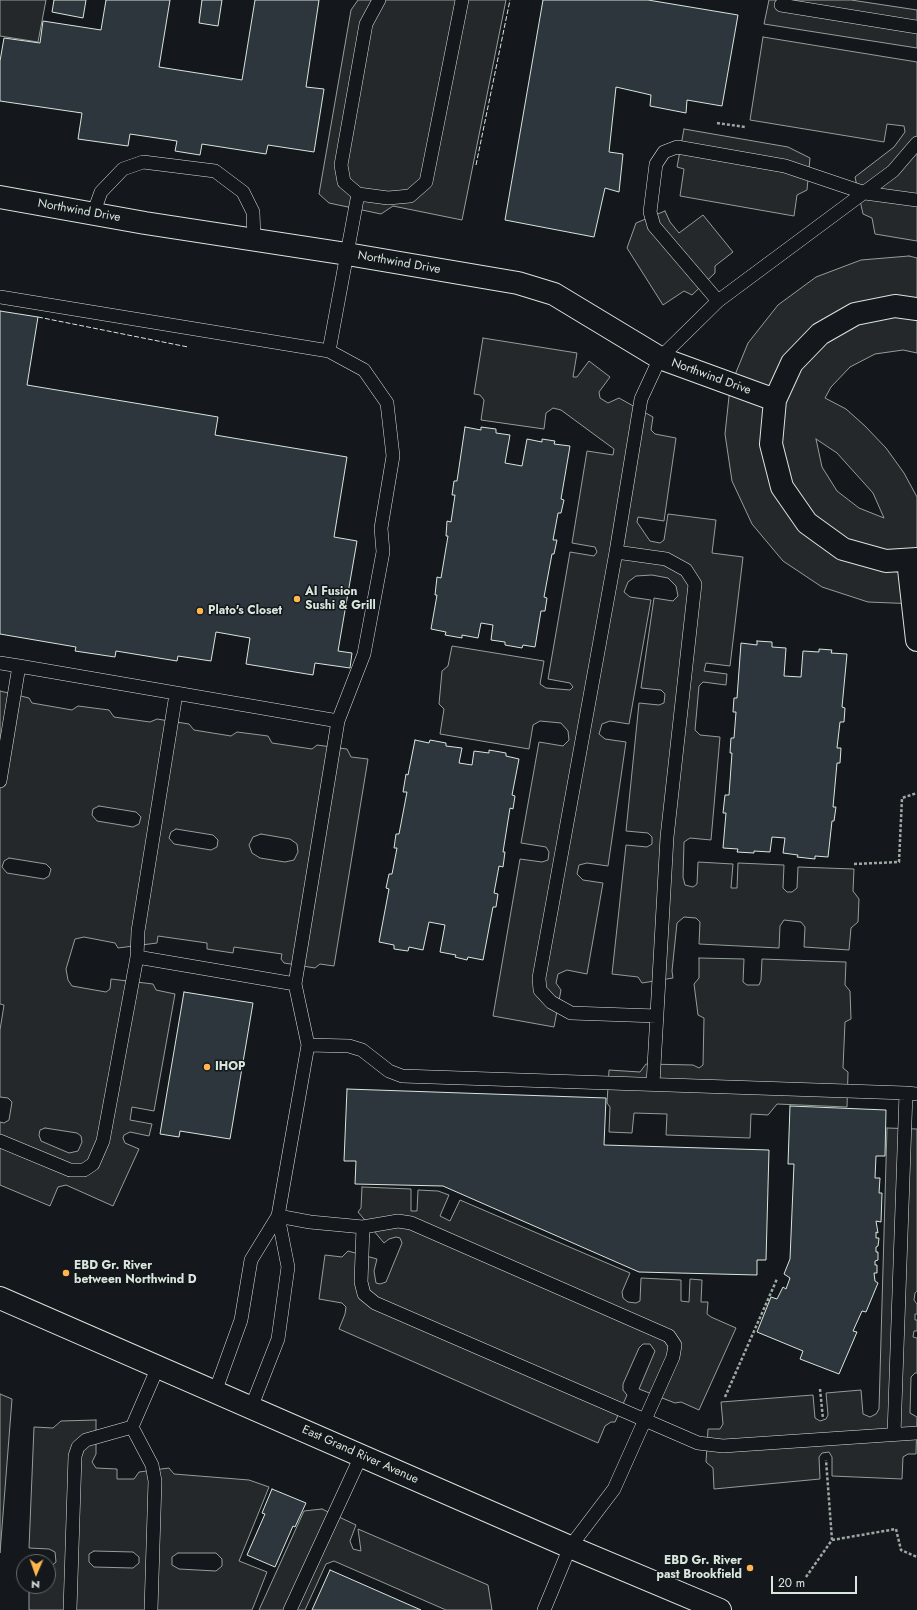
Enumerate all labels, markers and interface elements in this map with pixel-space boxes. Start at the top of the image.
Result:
street label: Northwind Drive [36,197,122,225]
street label: Northwind Drive [356,249,442,277]
street label: Northwind Drive [669,356,753,398]
place label: AI Fusion Sushi & Grill [305,585,376,613]
marker: AI Fusion Sushi & Grill [292,594,302,604]
place label: Plato's Closet [208,604,282,618]
marker: Plato's Closet [195,606,205,616]
place label: IHOP [215,1060,246,1074]
marker: IHOP [202,1062,212,1072]
place label: EBD Gr. River between Northwind D [74,1259,197,1287]
marker: EBD Gr. River between Northwind D [61,1268,71,1278]
street label: East Grand River Avenue [300,1423,420,1487]
north arrow [16,1554,56,1594]
place label: EBD Gr. River past Brookfield [656,1554,742,1582]
marker: EBD Gr. River past Brookfield [745,1563,755,1573]
scale bar [773,1568,859,1594]
text: 20 m [778,1574,805,1592]
text: N [31,1577,40,1593]

